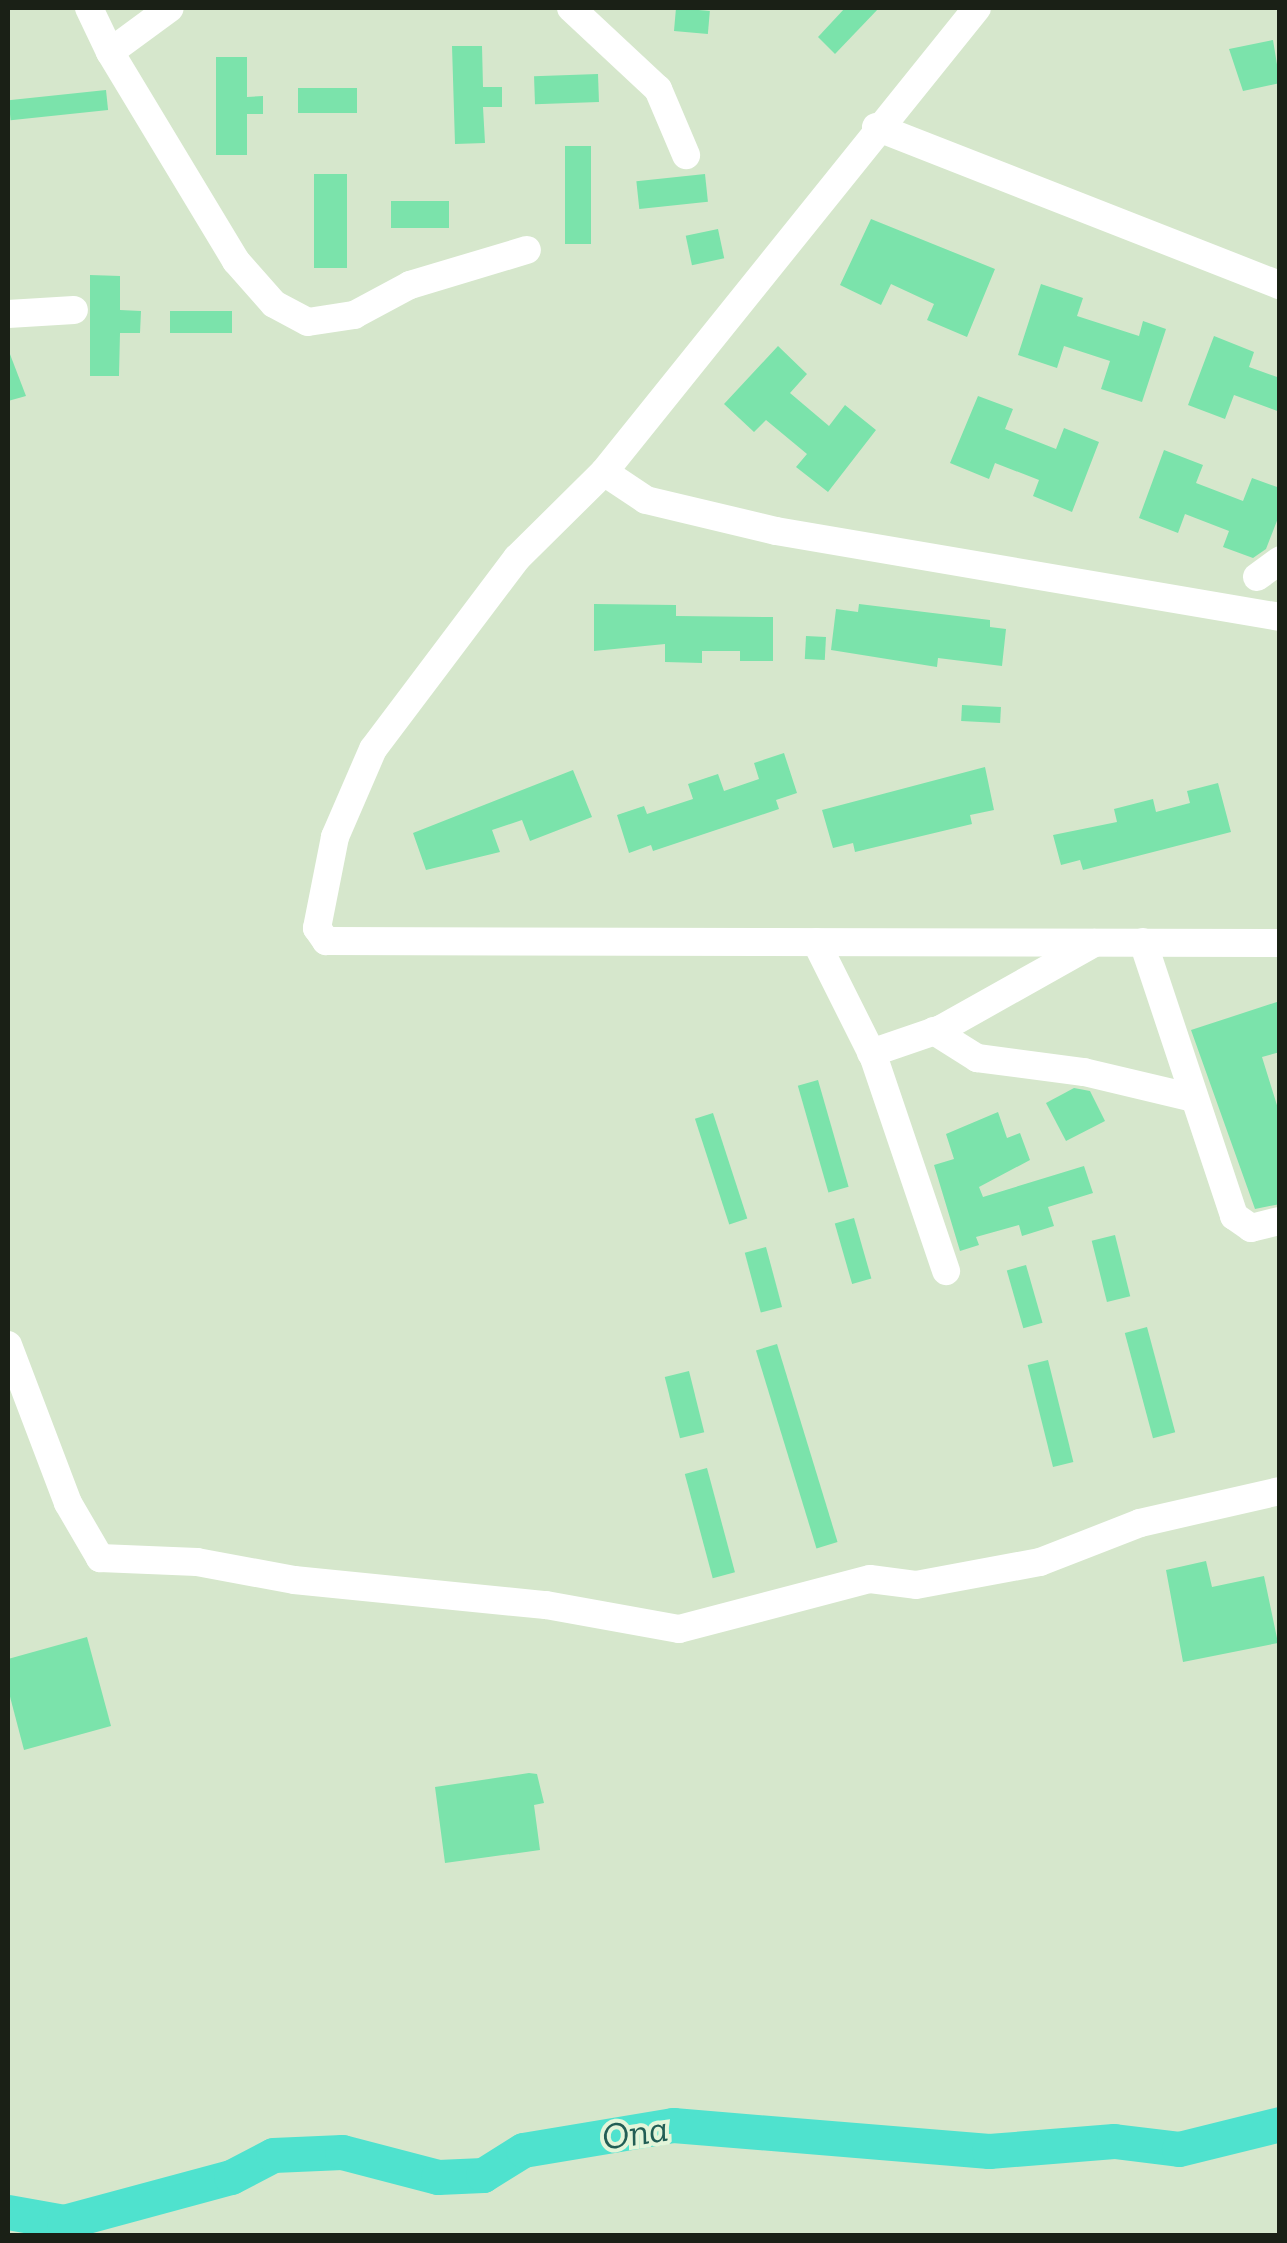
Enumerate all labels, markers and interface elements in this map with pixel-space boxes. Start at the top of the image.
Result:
water label: Ona [599,2106,671,2160]

